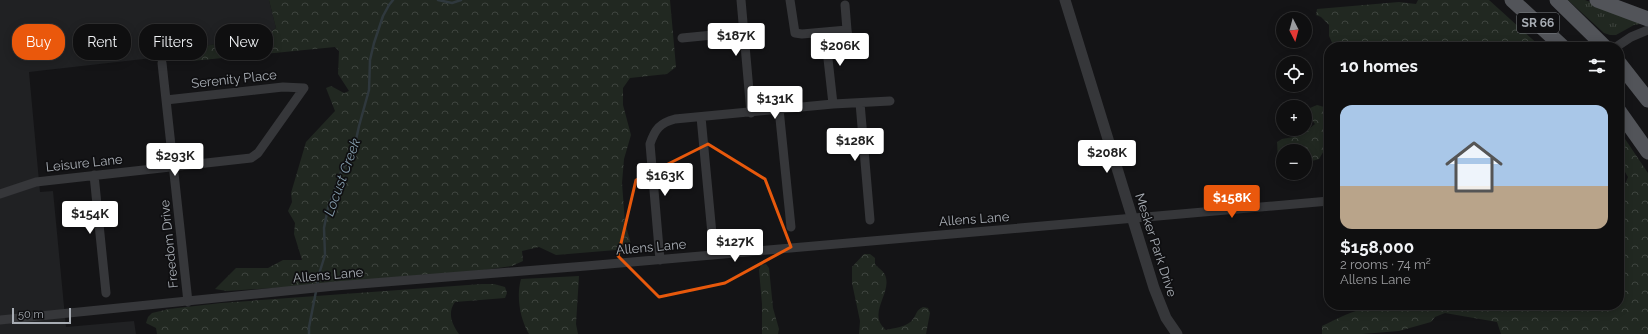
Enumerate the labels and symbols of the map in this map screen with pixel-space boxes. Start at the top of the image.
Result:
north arrow [1276,12,1312,48]
road number: SR 66 [1517,13,1559,33]
pin: $187K [708,23,764,57]
pin: $206K [812,33,868,67]
street label: Serenity Place [191,67,278,91]
pin: $131K [747,86,803,120]
pin: $128K [827,128,883,162]
water label: Locust Creek [321,135,364,218]
pin: $208K [1079,140,1135,174]
pin: $293K [147,143,203,177]
street label: Leisure Lane [45,151,123,174]
pin: $163K [637,163,693,197]
pin: $158K [1204,185,1260,219]
street label: Mesker Park Drive [1132,191,1180,299]
street label: Freedom Drive [157,199,181,289]
pin: $154K [62,201,118,235]
street label: Allens Lane [938,209,1010,229]
pin: $127K [707,229,763,263]
street label: Allens Lane [615,236,687,258]
street label: Allens Lane [292,264,364,286]
scale bar [12,306,71,325]

